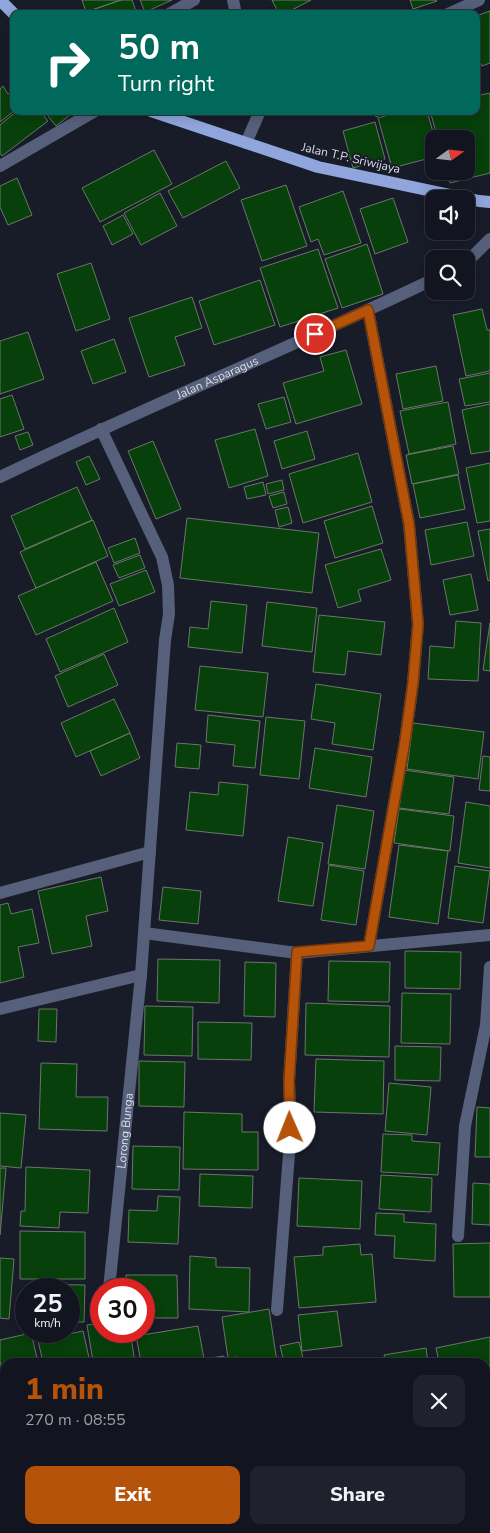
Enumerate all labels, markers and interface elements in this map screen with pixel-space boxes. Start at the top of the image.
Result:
text: 50 m [118,24,200,71]
icon: right [35,30,100,95]
text: Turn right [118,69,214,99]
north arrow [425,130,475,180]
map controls [425,130,475,300]
street label: Jalan T.P. Sriwijaya [299,139,402,177]
button: sound [425,190,475,240]
button: search [425,250,475,300]
pin [294,313,336,355]
icon: arrive [301,320,329,348]
street label: Jalan Asparagus [173,352,261,403]
street label: Lorong Bunga [113,1092,137,1170]
position arrow [263,1101,315,1153]
speed limit sign: 30 [90,1278,155,1343]
text: 25 [32,1287,63,1321]
text: km/h [34,1315,61,1331]
text: 1 min [25,1369,104,1410]
button: close [413,1375,465,1427]
text: 270 m · 08:55 [25,1409,126,1431]
button: Exit [25,1466,240,1524]
button: Share [250,1466,465,1524]

